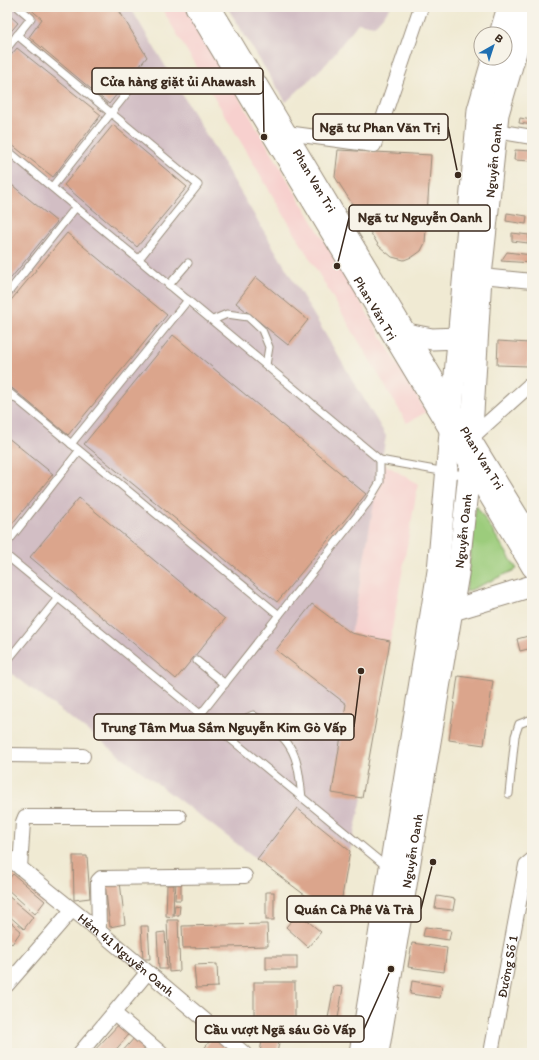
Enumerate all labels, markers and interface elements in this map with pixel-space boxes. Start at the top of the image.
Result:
north arrow [473,26,513,66]
text: B [492,31,506,46]
callout: Cửa hàng giặt ủi Ahawash [92,68,263,94]
text: Cửa hàng giặt ủi Ahawash [100,73,256,90]
callout: Ngã tư Phan Văn Trị [313,114,448,140]
text: Ngã tư Phan Văn Trị [320,119,440,136]
street label: Nguyễn Oanh [482,122,505,198]
street label: Phan Van Tri [290,146,339,215]
callout: Ngã tư Nguyễn Oanh [349,205,490,231]
text: Ngã tư Nguyễn Oanh [358,209,483,226]
street label: Phan Văn Trị [350,274,400,343]
street label: Phan Van Tri [457,424,507,492]
street label: Nguyễn Oanh [452,493,475,569]
callout: Trung Tâm Mua Sắm Nguyễn Kim Gò Vấp [94,714,354,740]
text: Trung Tâm Mua Sắm Nguyễn Kim Gò Vấp [100,719,347,736]
street label: Nguyễn Oanh [399,812,426,889]
callout: Quán Cà Phê Và Trà [287,896,421,922]
text: Quán Cà Phê Và Trà [294,901,415,918]
street label: Hẻm 41 Nguyễn Oanh [75,910,177,999]
street label: Đường Số 1 [494,934,521,999]
callout: Cầu vượt Ngã sáu Gò Vấp [196,1016,364,1042]
text: Cầu vượt Ngã sáu Gò Vấp [204,1021,357,1038]

